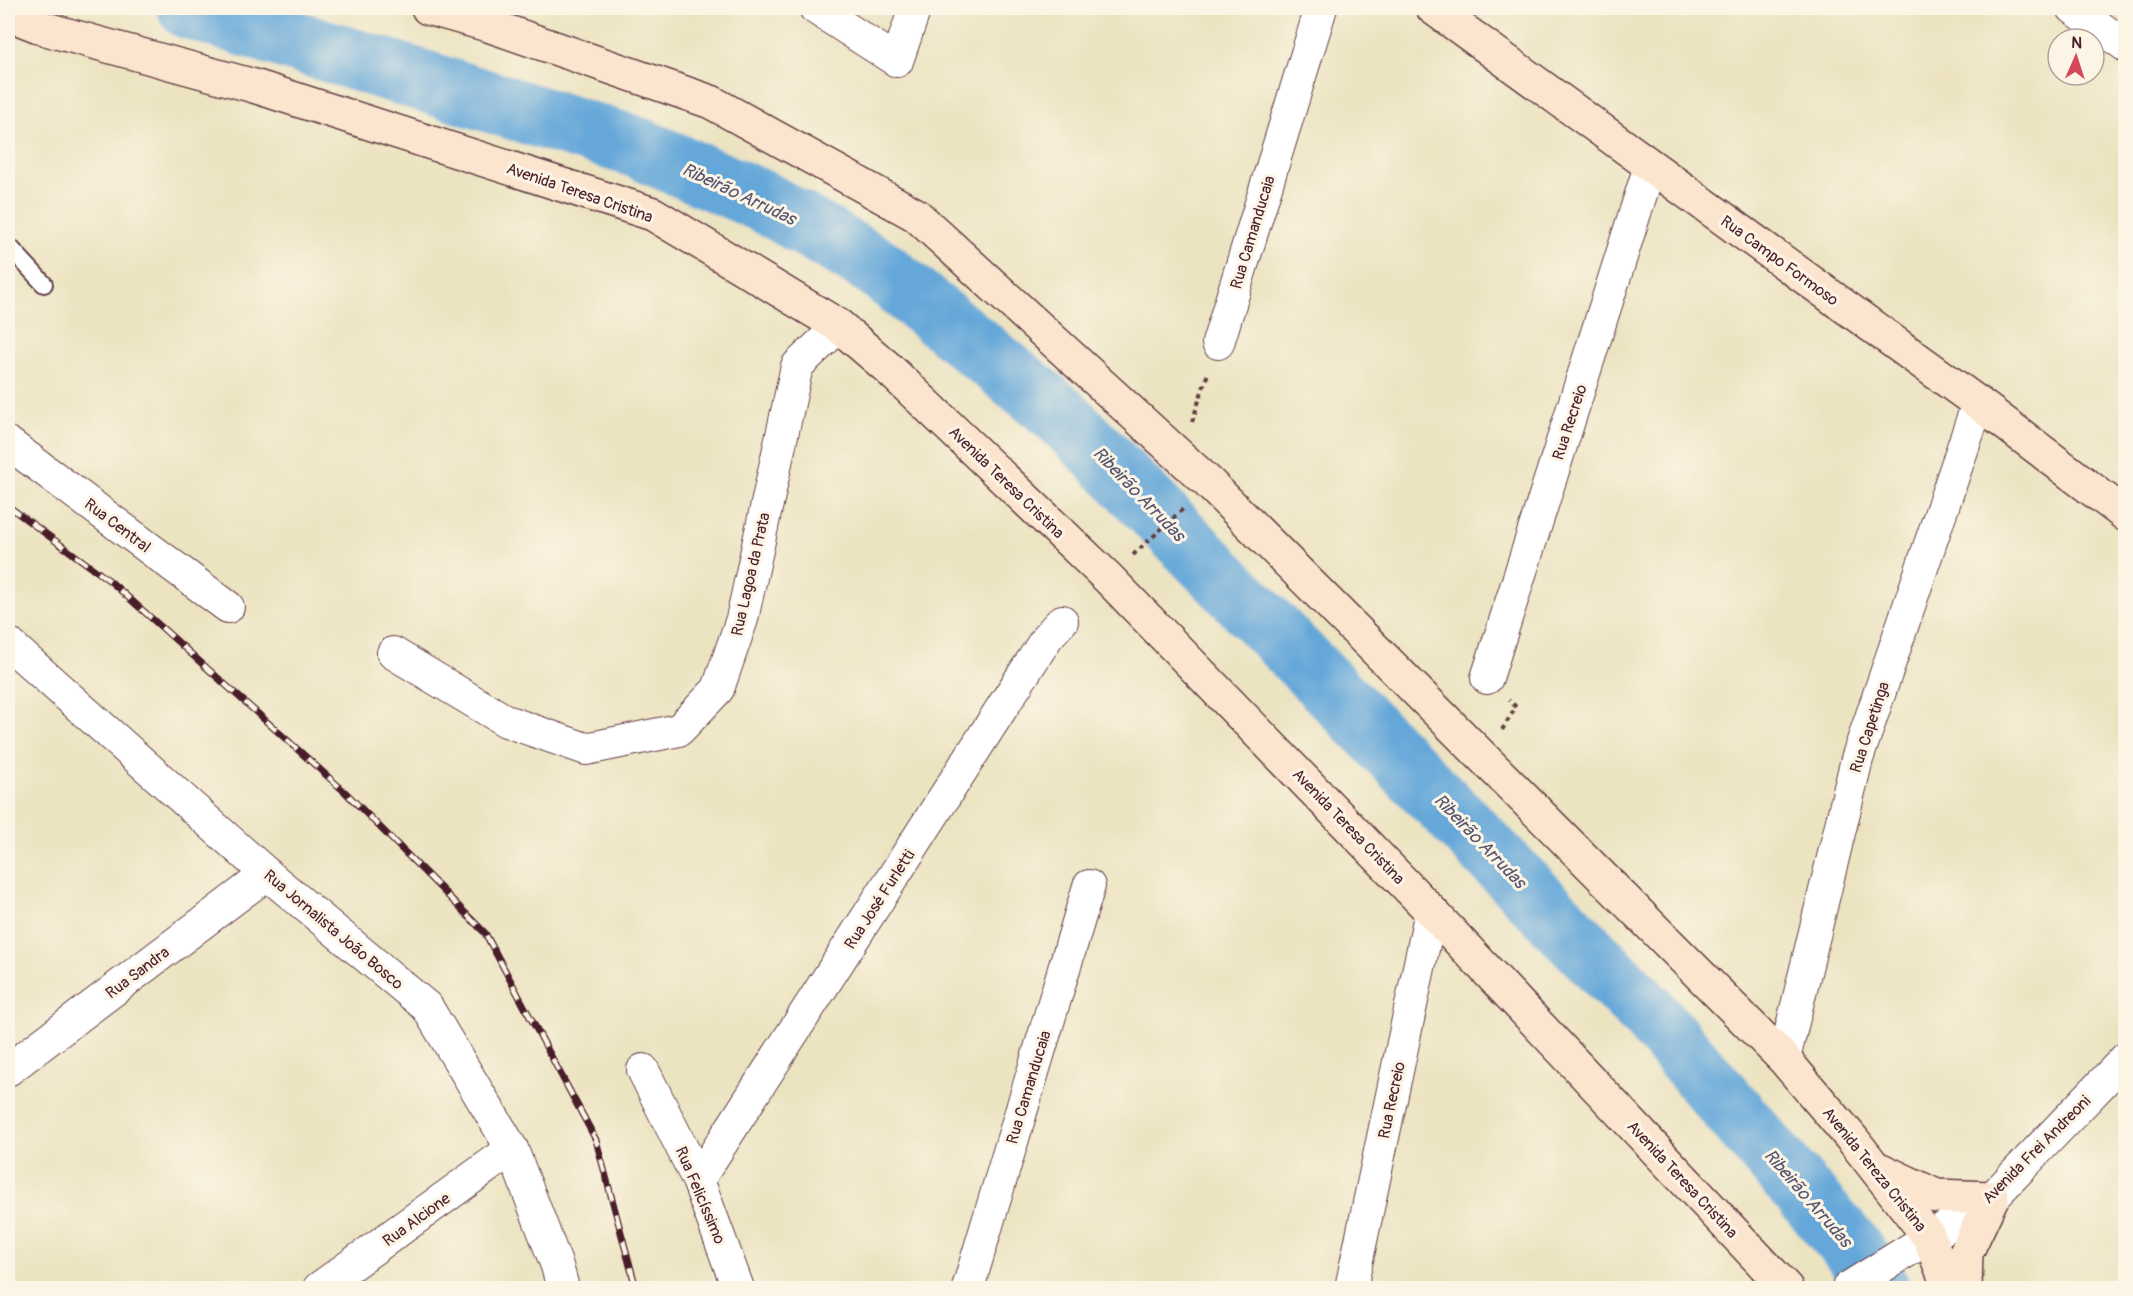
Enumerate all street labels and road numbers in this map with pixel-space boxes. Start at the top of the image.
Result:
street label: Avenida Teresa Cristina [504,159,655,227]
street label: Rua Camanducaia [1226,173,1280,291]
street label: Rua Campo Formoso [1716,211,1843,311]
street label: Rua Recreio [1548,382,1592,463]
street label: Avenida Teresa Cristina [944,422,1068,543]
street label: Rua Central [80,494,155,557]
street label: Rua Lagoa da Prata [727,511,775,638]
street label: Rua Capetinga [1846,679,1894,775]
street label: Avenida Teresa Cristina [1288,765,1409,889]
street label: Rua José Furletti [840,846,919,953]
street label: Rua Jornalista João Bosco [260,866,407,994]
street label: Rua Sandra [102,942,173,1003]
street label: Rua Camanducaia [1002,1028,1056,1146]
street label: Rua Recreio [1374,1059,1410,1141]
street label: Avenida Frei Andreoni [1978,1091,2095,1208]
street label: Avenida Tereza Cristina [1818,1103,1931,1236]
street label: Avenida Teresa Cristina [1623,1117,1742,1243]
street label: Rua Felicíssimo [671,1144,730,1248]
street label: Rua Alcione [379,1189,454,1251]

